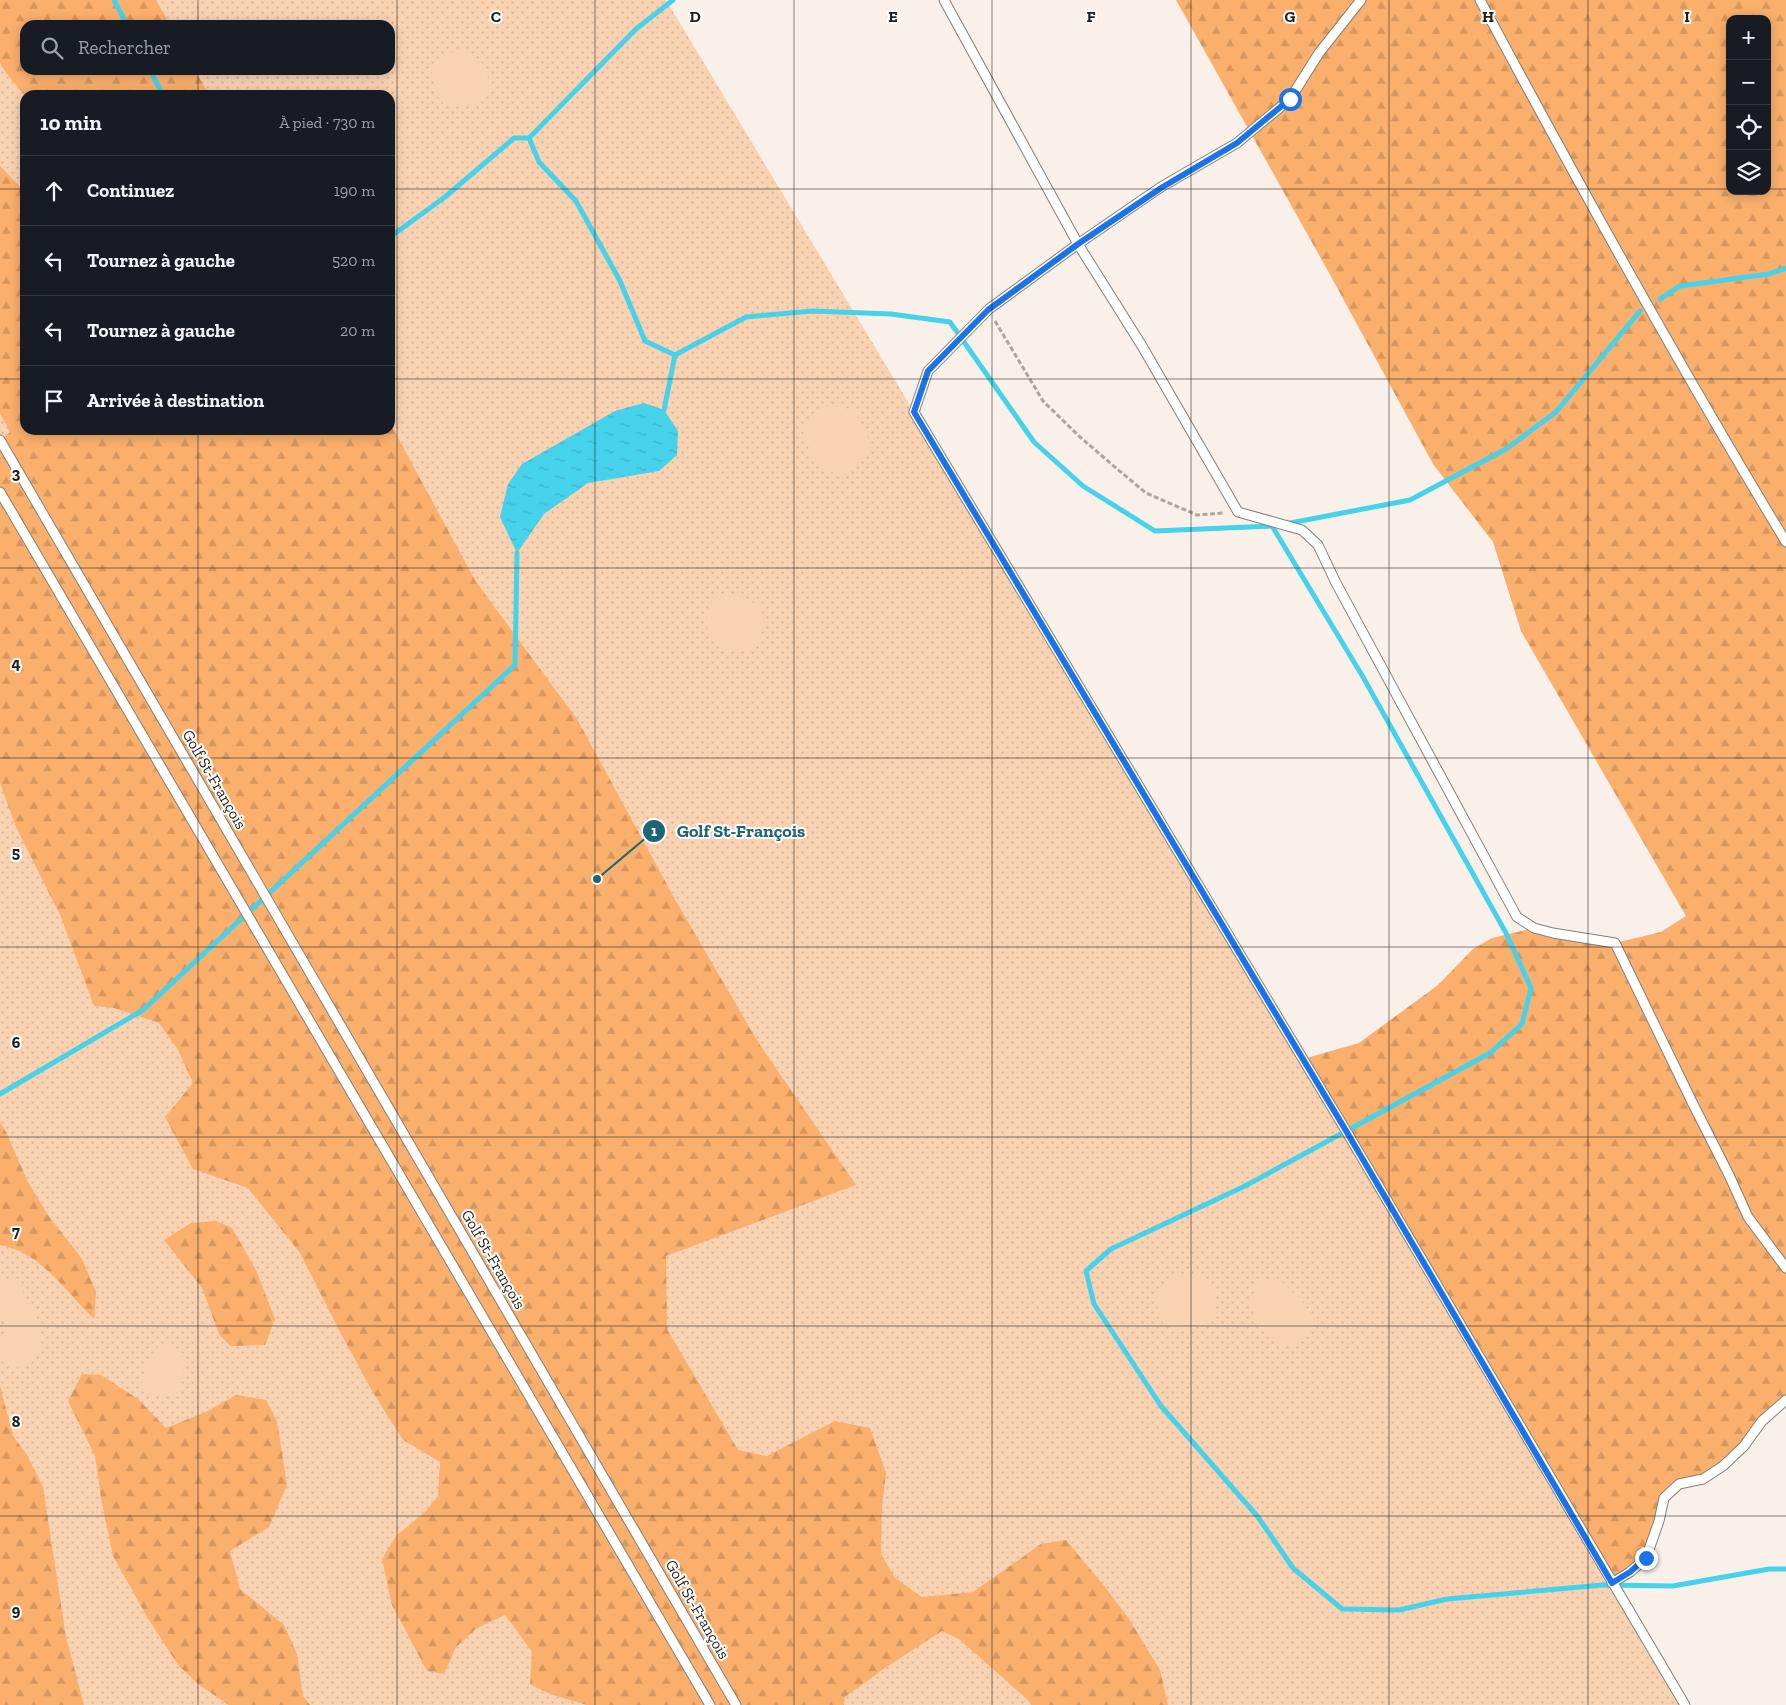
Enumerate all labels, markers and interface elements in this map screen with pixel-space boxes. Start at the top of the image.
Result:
text: C [491,7,501,26]
text: D [689,7,701,26]
text: E [888,7,898,26]
text: F [1086,7,1096,26]
text: G [1285,7,1296,26]
text: H [1482,7,1494,26]
text: I [1684,7,1690,26]
map controls [1726,15,1771,195]
button: + [1726,15,1771,60]
search box [20,20,395,75]
icon: search [38,34,66,62]
text: Rechercher [78,36,171,59]
button: − [1726,60,1771,105]
route start [1279,88,1302,111]
button: locate [1726,105,1771,150]
text: 10 min [40,110,102,135]
text: À pied · 730 m [279,113,375,132]
button: layers [1726,150,1771,195]
icon: ahead [40,177,68,205]
text: Continuez [87,179,174,202]
text: 190 m [334,181,375,200]
icon: left [40,247,68,275]
text: Tournez à gauche [87,249,235,272]
text: 520 m [332,251,375,270]
icon: left [40,317,68,345]
text: Tournez à gauche [87,319,235,342]
text: 20 m [340,321,375,340]
icon: arrive [40,387,68,415]
text: Arrivée à destination [87,389,264,412]
text: 3 [12,464,21,483]
text: 4 [11,654,21,673]
street label: Golf St-François [178,726,251,832]
callout: Golf St-François [641,814,815,847]
text: Golf St-François [677,820,805,842]
text: 1 [651,822,657,840]
text: 5 [12,843,20,862]
text: 6 [12,1033,21,1052]
street label: Golf St-François [457,1206,530,1312]
text: 7 [12,1222,20,1241]
text: 8 [12,1412,21,1431]
route end [1635,1547,1658,1570]
street label: Golf St-François [661,1556,734,1662]
text: 9 [12,1601,21,1620]

